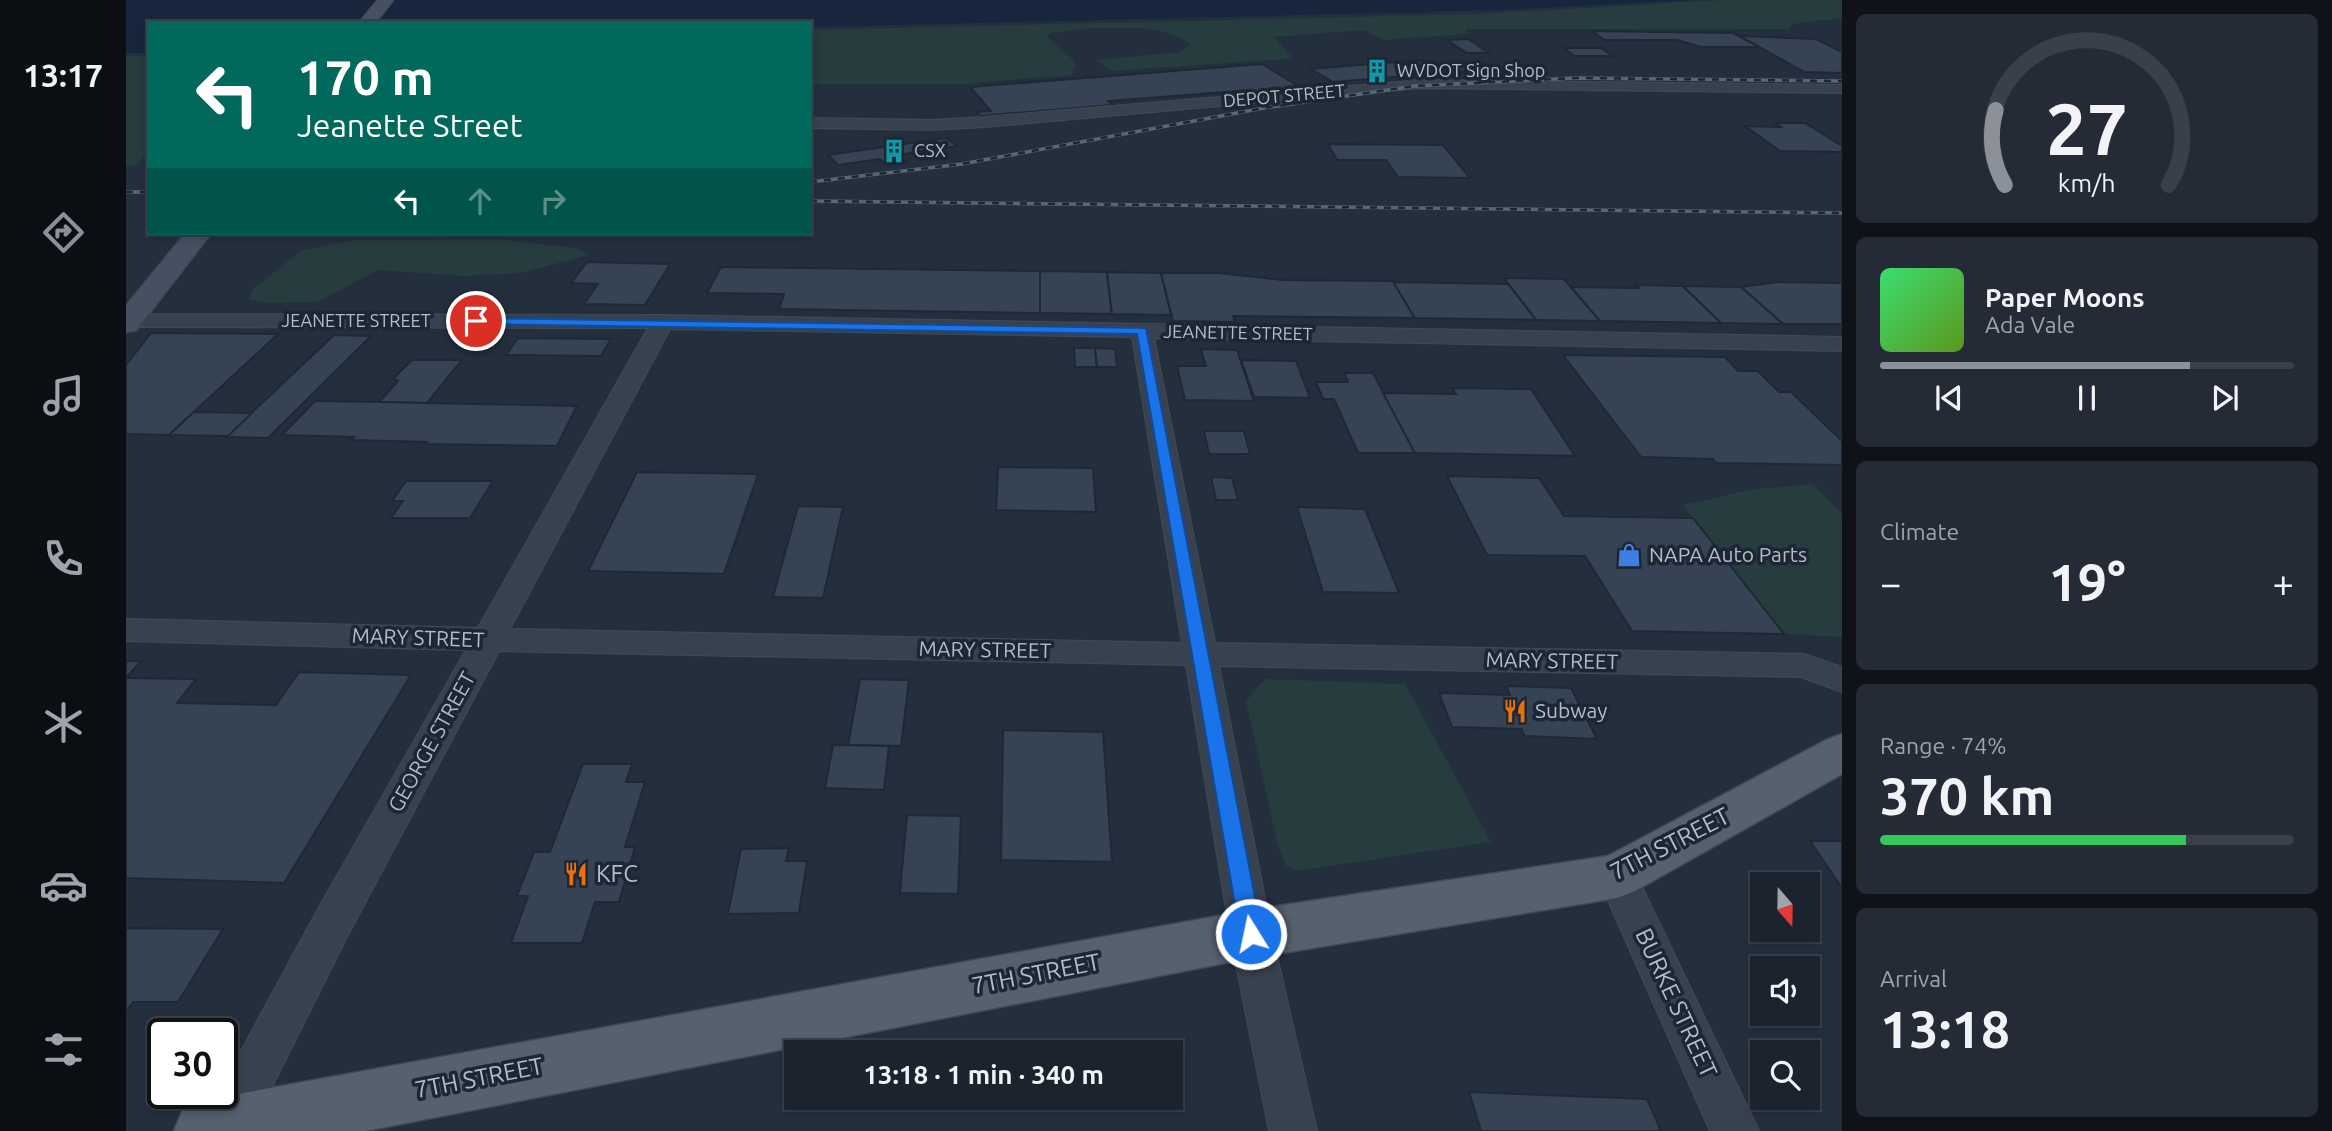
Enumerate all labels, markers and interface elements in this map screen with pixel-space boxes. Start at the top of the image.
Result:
icon: left [182,49,273,140]
text: 170 m [297,49,434,104]
text: 13:17 [23,57,103,93]
building icon: WVDOT Sign Shop [1363,57,1391,85]
place label: WVDOT Sign Shop [1397,60,1545,80]
street label: DEPOT STREET [1222,80,1346,110]
text: 27 [2046,87,2128,169]
text: Jeanette Street [297,107,522,143]
building icon: CSX [880,137,908,165]
place label: CSX [914,140,946,160]
text: km/h [2058,169,2116,197]
icon: left [388,182,426,220]
icon: ahead [461,182,499,220]
icon: right [534,182,572,220]
icon: directions [39,208,88,257]
text: Paper Moons [1985,283,2144,312]
pin [446,291,506,351]
icon: arrive [457,302,495,340]
street label: JEANETTE STREET [281,310,431,330]
text: Ada Vale [1985,312,2075,337]
street label: JEANETTE STREET [1163,321,1313,343]
icon: music [39,371,88,420]
icon: previous [1930,379,1968,417]
icon: pause [2068,379,2106,417]
icon: next [2206,379,2244,417]
text: Climate [1880,519,1959,544]
icon: phone [39,534,88,583]
shop icon: NAPA Auto Parts [1615,541,1643,569]
place label: NAPA Auto Parts [1649,542,1807,566]
text: 19° [2048,553,2126,611]
text: − [1880,562,1901,604]
text: + [2273,562,2294,604]
street label: MARY STREET [351,623,485,651]
street label: MARY STREET [918,636,1052,662]
street label: MARY STREET [1485,647,1619,673]
street label: GEORGE STREET [383,667,480,816]
restaurant icon: Subway [1501,697,1529,725]
icon: climate [39,698,88,747]
place label: Subway [1535,698,1607,722]
text: Range · 74% [1880,733,2007,758]
text: 370 km [1880,767,2054,825]
street label: 7TH STREET [1606,802,1734,885]
restaurant icon: KFC [562,860,590,888]
place label: KFC [596,860,638,887]
icon: car [39,861,88,910]
north arrow [1750,872,1820,942]
map controls [1750,872,1820,1110]
position arrow [1214,897,1288,971]
street label: BURKE STREET [1630,924,1723,1082]
street label: 7TH STREET [969,948,1102,999]
button: sound [1750,956,1820,1026]
text: Arrival [1880,966,1947,991]
text: 13:18 [1880,1000,2010,1058]
speed limit sign: 30 [147,1018,238,1109]
icon: filters [39,1025,88,1074]
button: search [1750,1040,1820,1110]
street label: 7TH STREET [412,1052,545,1103]
text: 13:18 · 1 min · 340 m [863,1060,1104,1089]

